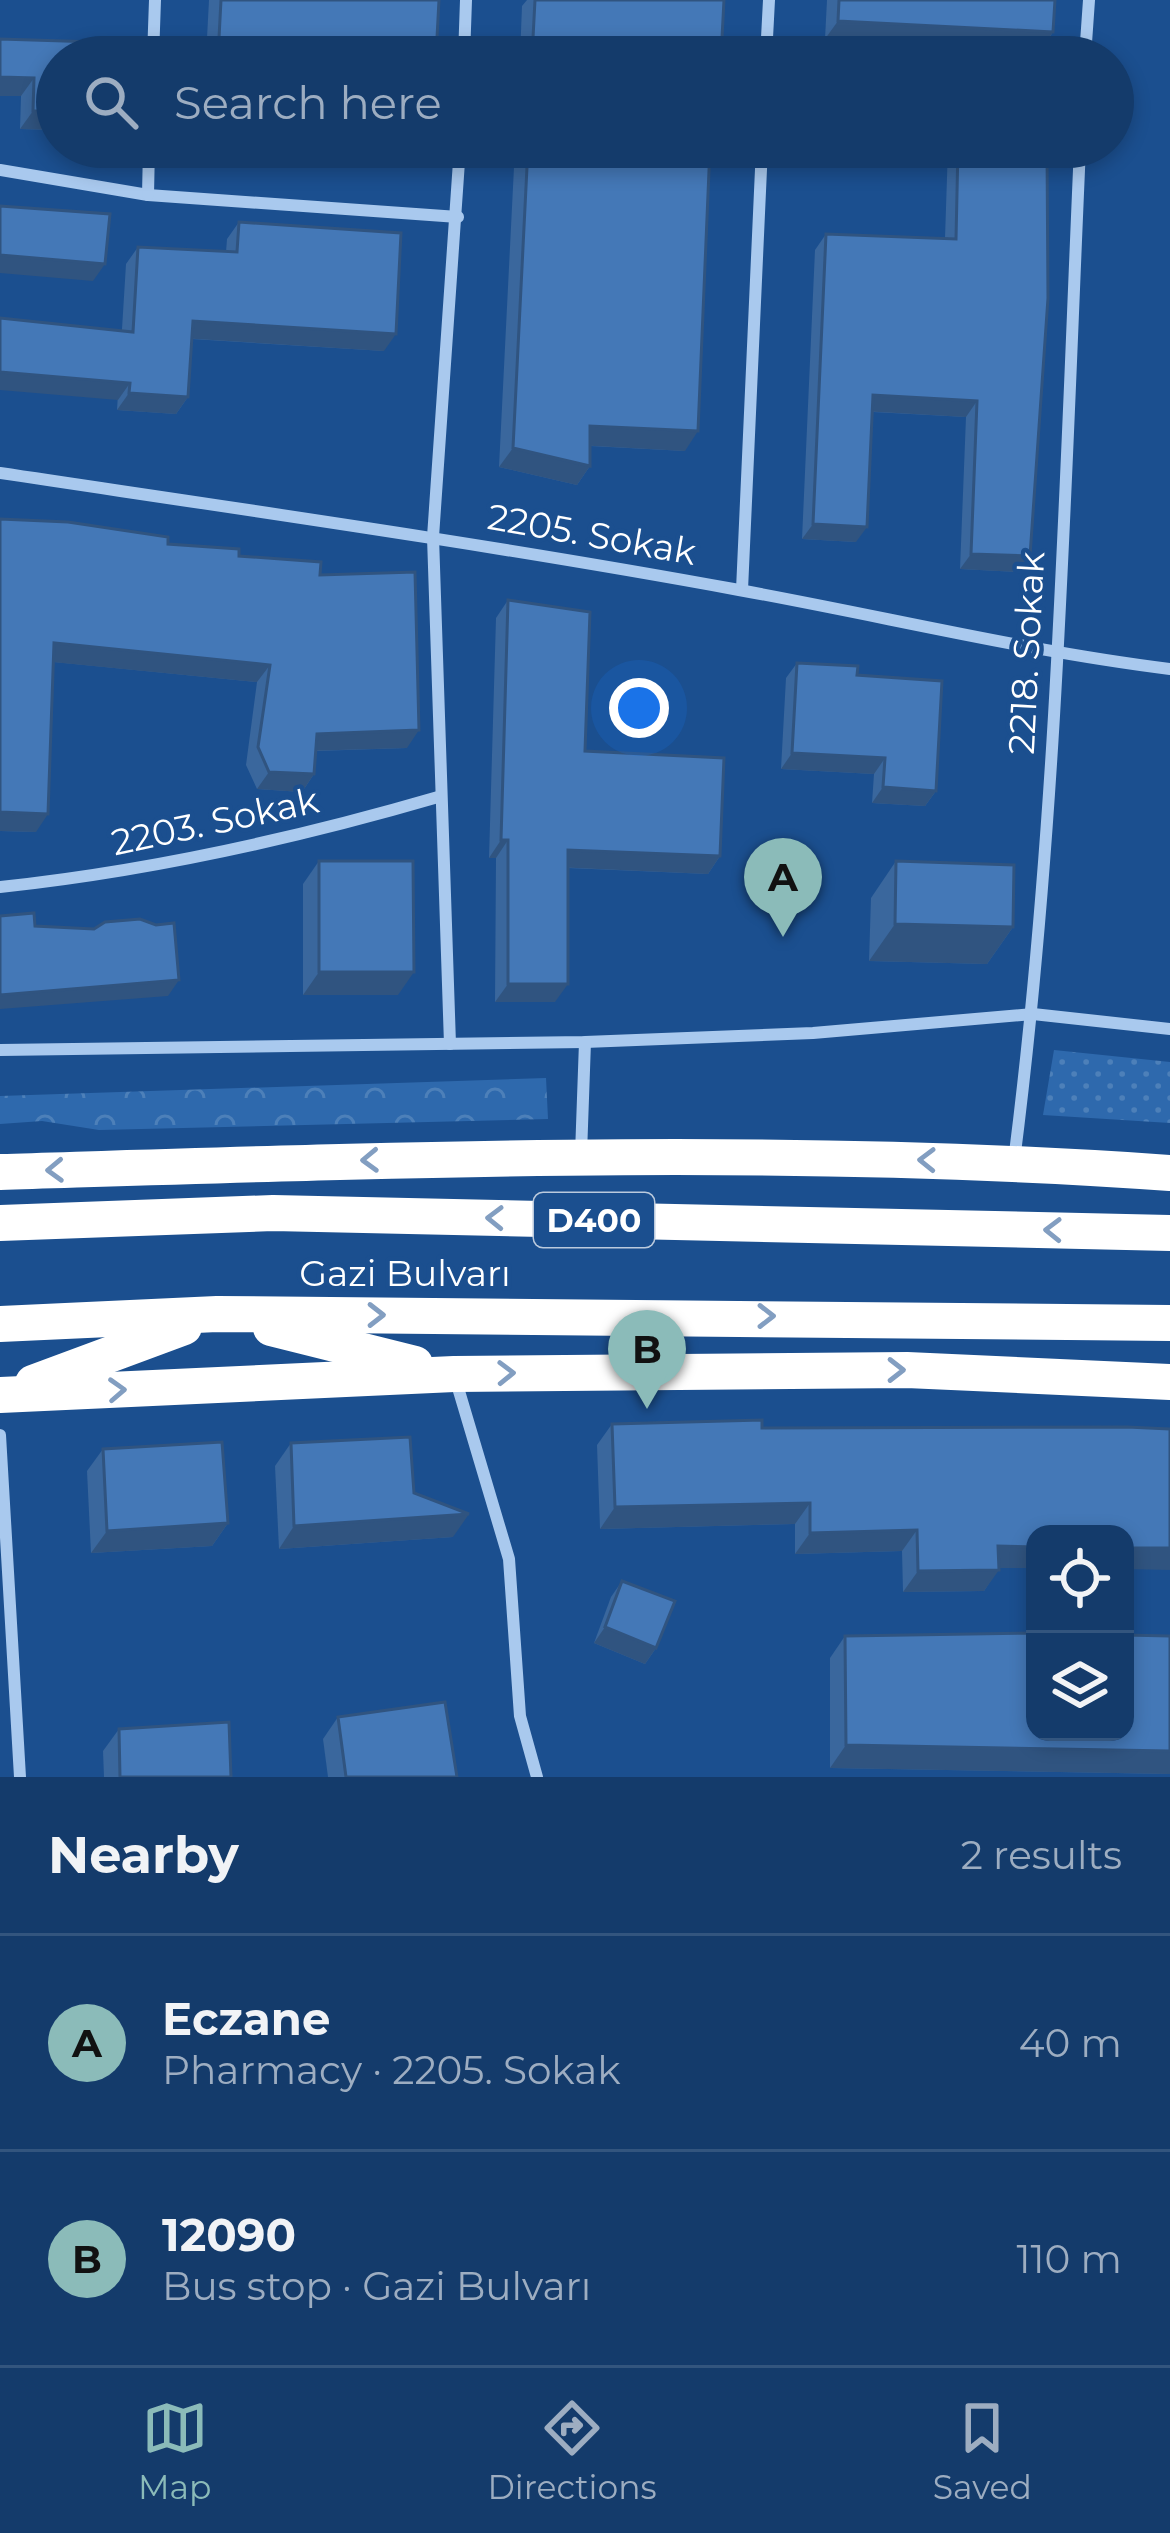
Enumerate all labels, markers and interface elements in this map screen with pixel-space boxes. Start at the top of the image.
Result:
search box [36,36,1134,168]
icon: search [78,69,144,135]
text: Search here [174,75,442,130]
street label: 2205. Sokak [484,494,700,574]
street label: 2218. Sokak [999,550,1053,755]
your location [609,678,669,738]
street label: 2203. Sokak [108,778,323,864]
pin: A [744,838,822,937]
one-way arrow [360,1147,379,1173]
one-way arrow [917,1148,936,1174]
one-way arrow [45,1156,64,1182]
road number: D400 [534,1193,654,1247]
one-way arrow [485,1206,504,1232]
one-way arrow [1043,1218,1062,1244]
street label: Gazi Bulvarı [299,1251,511,1295]
one-way arrow [368,1302,386,1328]
one-way arrow [758,1303,776,1329]
pin: B [608,1310,686,1409]
one-way arrow [888,1357,906,1383]
one-way arrow [498,1360,516,1386]
one-way arrow [108,1377,127,1403]
map controls [1026,1525,1134,1741]
button: locate [1026,1525,1134,1633]
button: layers [1026,1633,1134,1741]
text: Nearby [48,1824,239,1886]
text: 2 results [961,1831,1122,1879]
text: Eczane [162,1991,330,2046]
text: A [72,2019,102,2067]
text: 40 m [1019,2019,1122,2067]
text: Pharmacy · 2205. Sokak [162,2046,621,2094]
text: 12090 [162,2207,296,2262]
text: B [72,2235,102,2283]
text: 110 m [1016,2235,1122,2283]
text: Bus stop · Gazi Bulvarı [162,2262,591,2310]
tab: Map [138,2395,211,2507]
tab: Directions [488,2395,657,2507]
tab: Saved [933,2395,1032,2507]

